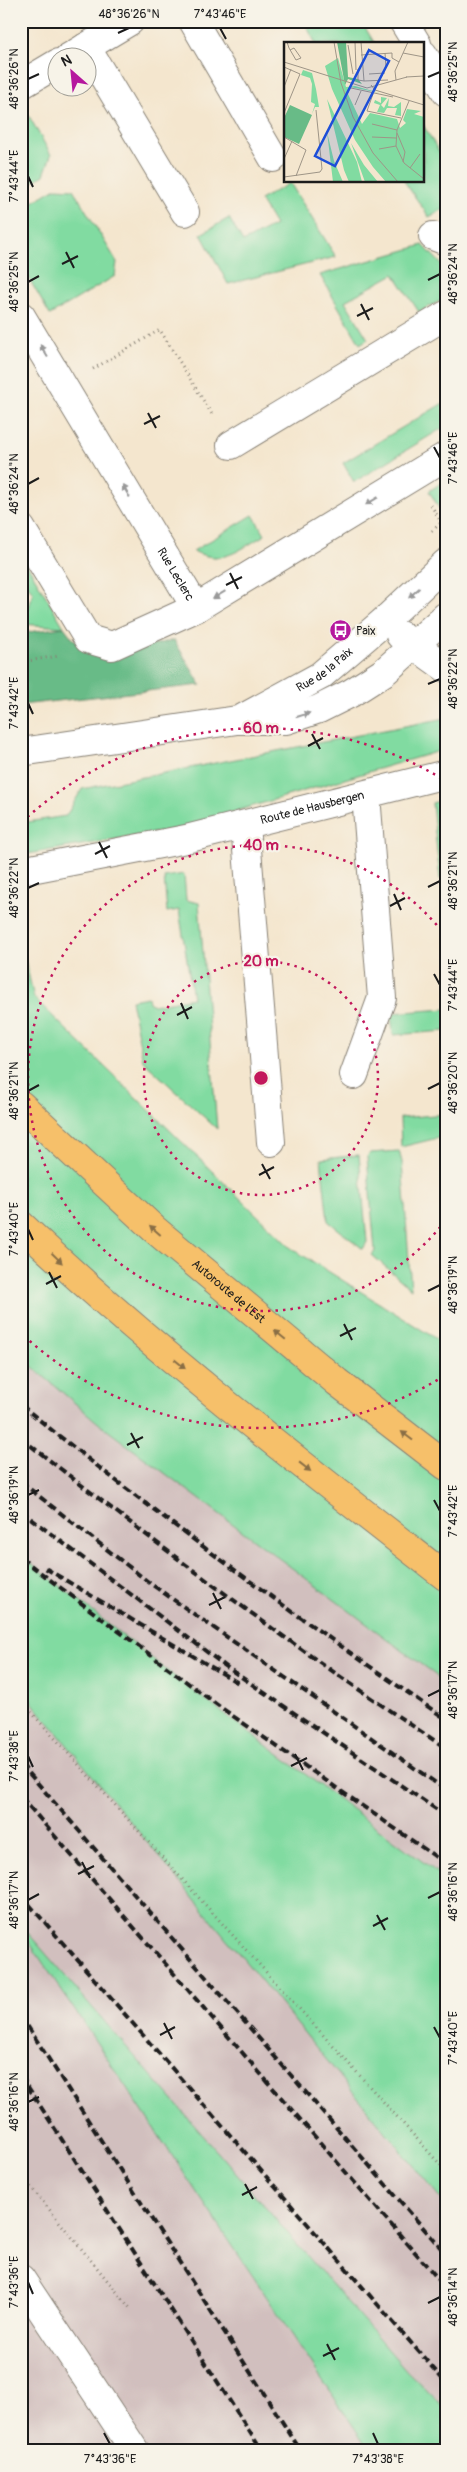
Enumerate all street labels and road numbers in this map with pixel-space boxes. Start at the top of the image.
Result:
street label: Rue Leclerc [154,545,197,604]
street label: Rue de la Paix [293,644,356,695]
street label: Route de Hausbergen [259,787,366,828]
street label: Autoroute de l’Est [189,1256,268,1326]

